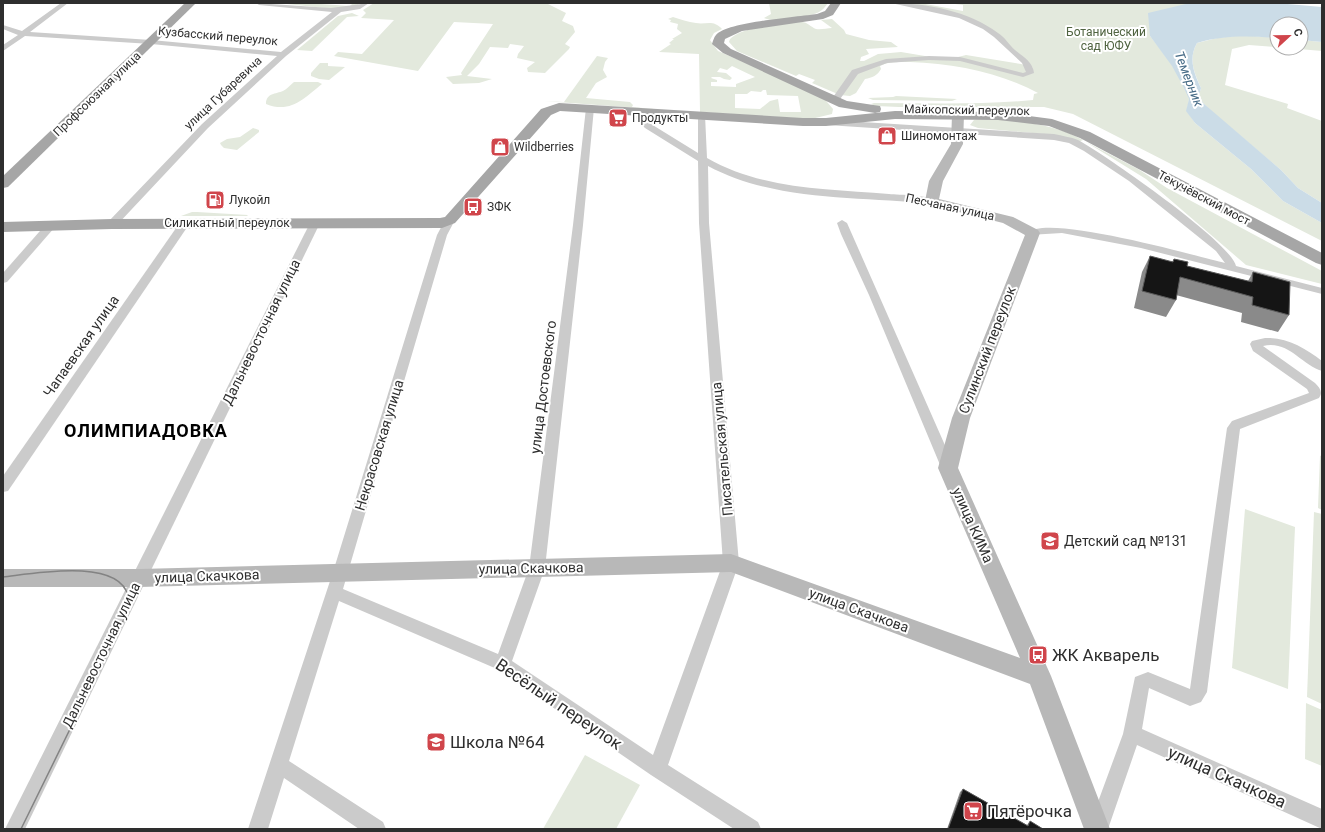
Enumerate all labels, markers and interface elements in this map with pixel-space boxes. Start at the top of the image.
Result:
north arrow [1269,16,1309,56]
street label: Кузбасский переулок [157,24,279,48]
park label: Ботанический сад ЮФУ [1066,25,1146,53]
text: С [1290,27,1305,38]
street label: Профсоюзная улица [50,49,144,139]
water label: Темерник [1172,49,1207,110]
street label: улица Губаревича [181,54,265,132]
street label: Майкопский переулок [904,102,1030,118]
supermarket icon: Продукты [607,107,629,129]
place label: Продукты [632,111,688,125]
shop icon: Шиномонтаж [876,125,898,147]
place label: Шиномонтаж [901,129,978,143]
shop icon: Wildberries [489,136,511,158]
place label: Wildberries [514,140,574,154]
street label: Текучёвский мост [1156,168,1253,228]
fuel station icon: Лукойл [204,189,226,211]
street label: Песчаная улица [904,191,996,223]
place label: Лукойл [229,193,270,207]
bus stop icon: ЗФК [462,196,484,218]
place label: ЗФК [487,200,511,214]
street label: Силикатный переулок [164,216,290,230]
street label: Дальневосточная улица [219,257,303,407]
street label: Сулинский переулок [955,284,1019,416]
street label: Чапаевская улица [40,292,122,400]
street label: улица Достоевского [527,319,559,455]
street label: Некрасовская улица [351,378,407,512]
street label: Писательская улица [708,381,736,517]
district label: ОЛИМПИАДОВКА [64,420,228,441]
street label: улица КИМа [949,485,997,565]
school or university icon: Детский сад №131 [1039,530,1061,552]
place label: Детский сад №131 [1064,533,1187,549]
street label: улица Скачкова [478,559,584,577]
street label: улица Скачкова [154,566,260,586]
street label: Дальневосточная улица [59,580,143,730]
street label: улица Скачкова [807,585,911,635]
bus stop icon: ЖК Акварель [1027,644,1049,666]
place label: ЖК Акварель [1052,645,1159,665]
street label: Весёлый переулок [492,654,627,754]
school or university icon: Школа №64 [425,731,447,753]
place label: Школа №64 [450,732,545,752]
street label: улица Скачкова [1165,742,1289,812]
supermarket icon: Пятёрочка [962,800,984,822]
place label: Пятёрочка [987,801,1072,821]

